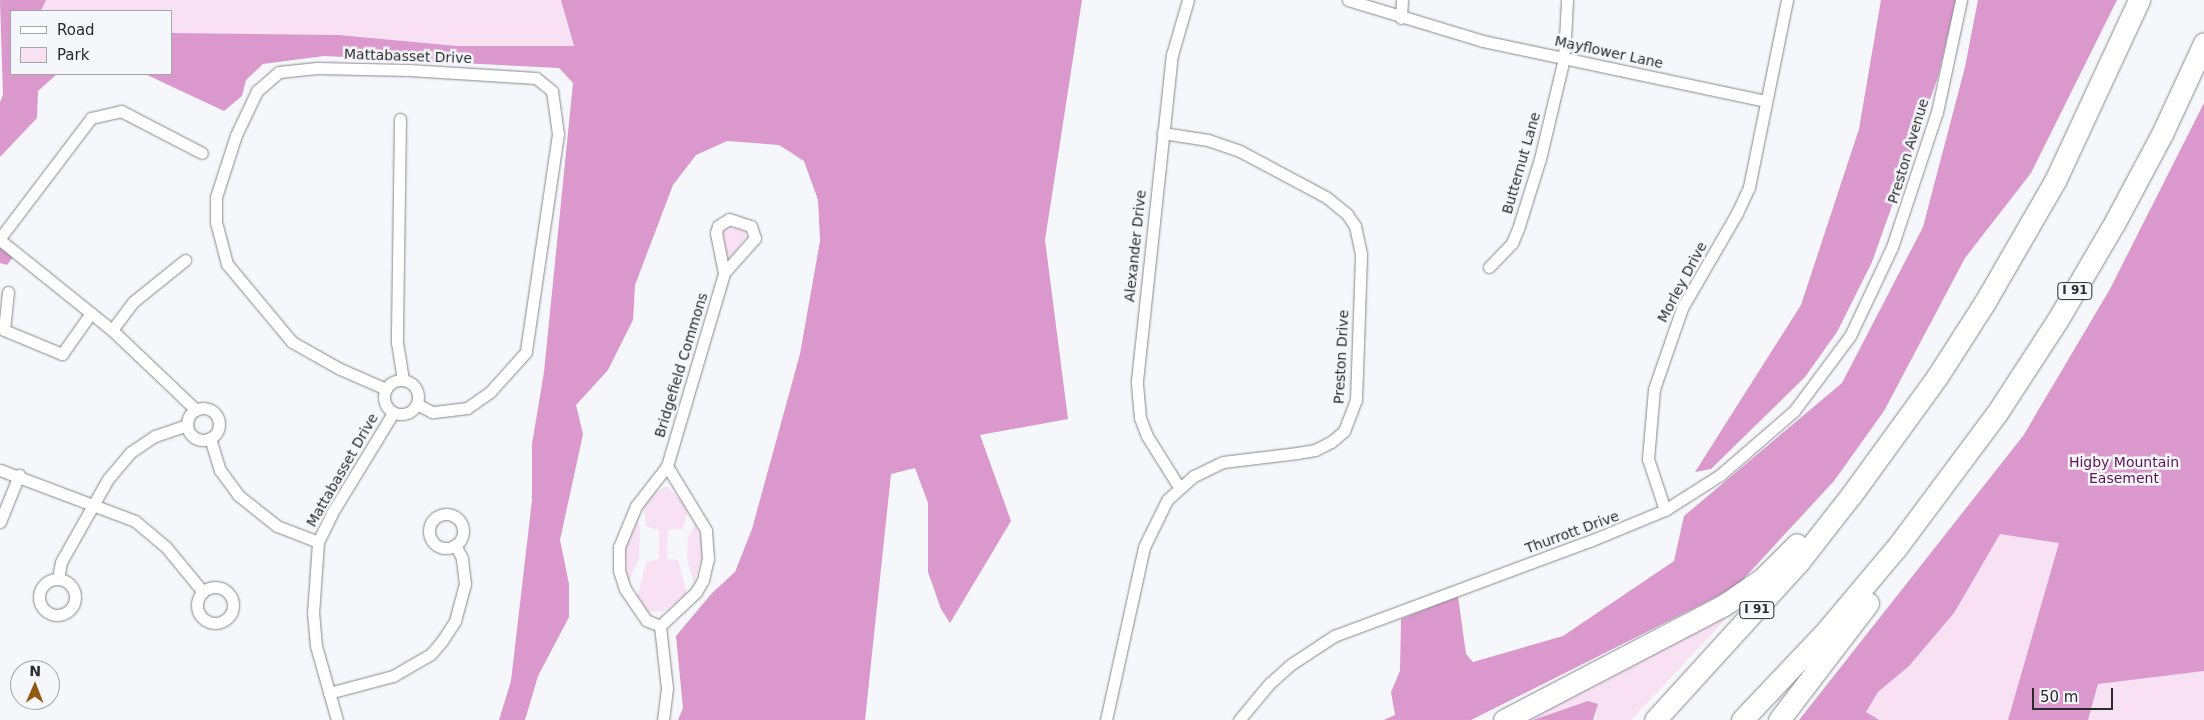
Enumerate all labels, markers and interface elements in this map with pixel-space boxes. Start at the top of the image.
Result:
legend [10,10,172,75]
text: Road [57,21,95,39]
street label: Mayflower Lane [1553,32,1665,72]
street label: Mattabasset Drive [344,45,472,67]
text: Park [57,46,89,64]
street label: Preston Avenue [1884,96,1932,206]
street label: Butternut Lane [1498,110,1544,216]
street label: Alexander Drive [1121,189,1149,303]
street label: Morley Drive [1654,239,1710,325]
road number: I 91 [2056,282,2094,300]
street label: Bridgefield Commons [651,291,711,439]
street label: Preston Drive [1330,309,1352,405]
street label: Mattabasset Drive [303,410,381,530]
park label: Higby Mountain Easement [2069,454,2179,487]
street label: Thurrott Drive [1523,507,1621,557]
road number: I 91 [1738,600,1776,620]
north arrow [10,660,60,710]
text: N [29,663,41,679]
scale bar [2034,678,2115,710]
text: 50 m [2040,688,2078,706]

